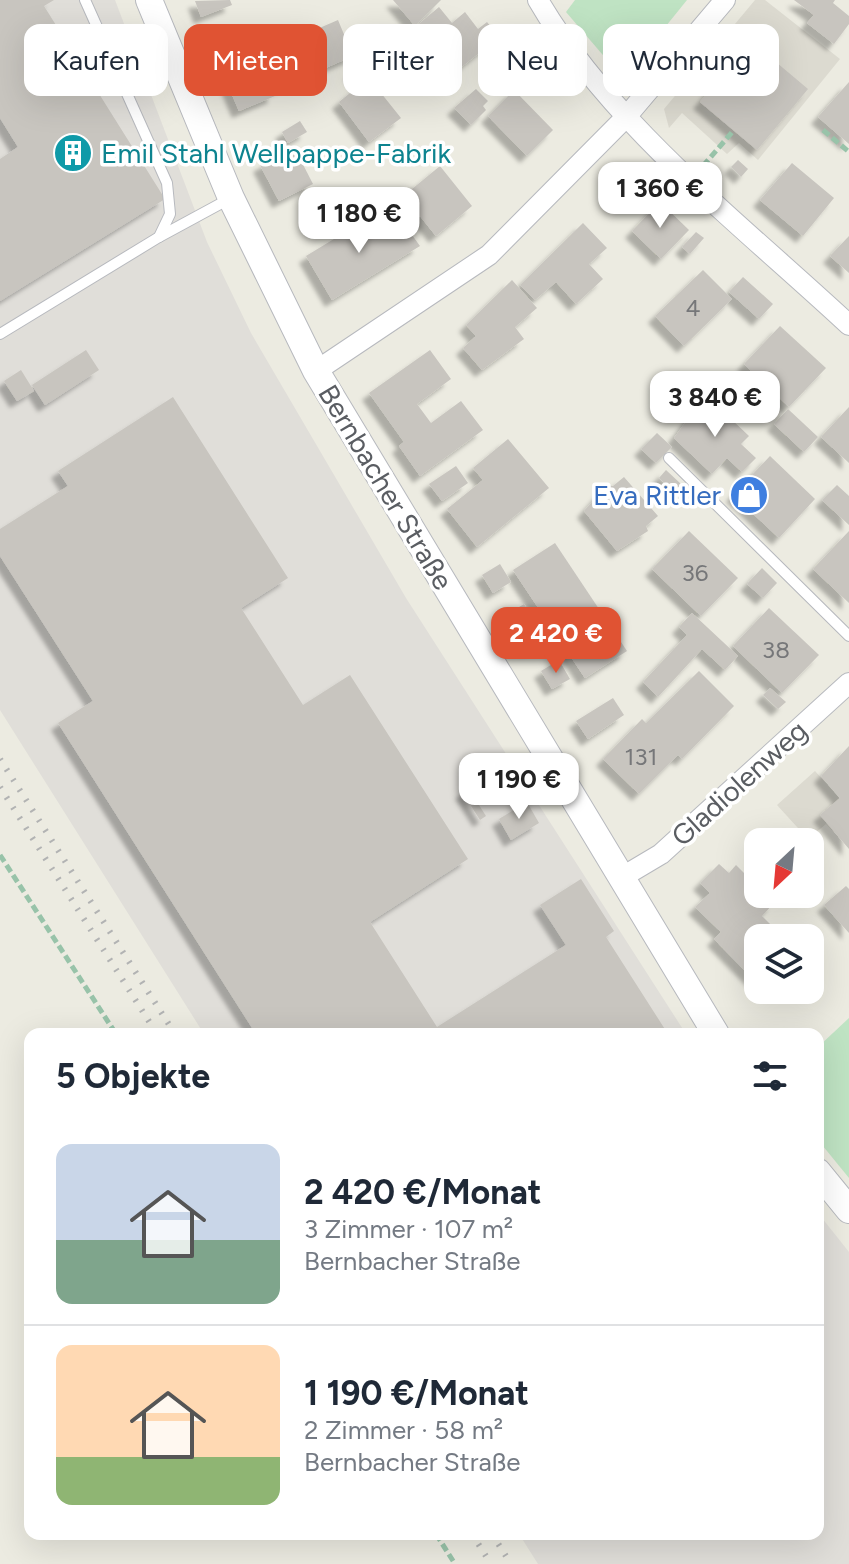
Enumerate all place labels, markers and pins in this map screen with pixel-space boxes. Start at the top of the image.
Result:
building icon: Emil Stahl Wellpappe-Fabrik [52,132,94,174]
place label: Emil Stahl Wellpappe-Fabrik [101,136,452,170]
pin: 1 360 € [586,162,734,230]
pin: 1 180 € [285,187,433,255]
pin: 3 840 € [641,371,789,439]
shop icon: Eva Rittler [728,474,770,516]
place label: Eva Rittler [593,478,722,512]
pin: 2 420 € [482,607,630,675]
pin: 1 190 € [445,753,593,821]

